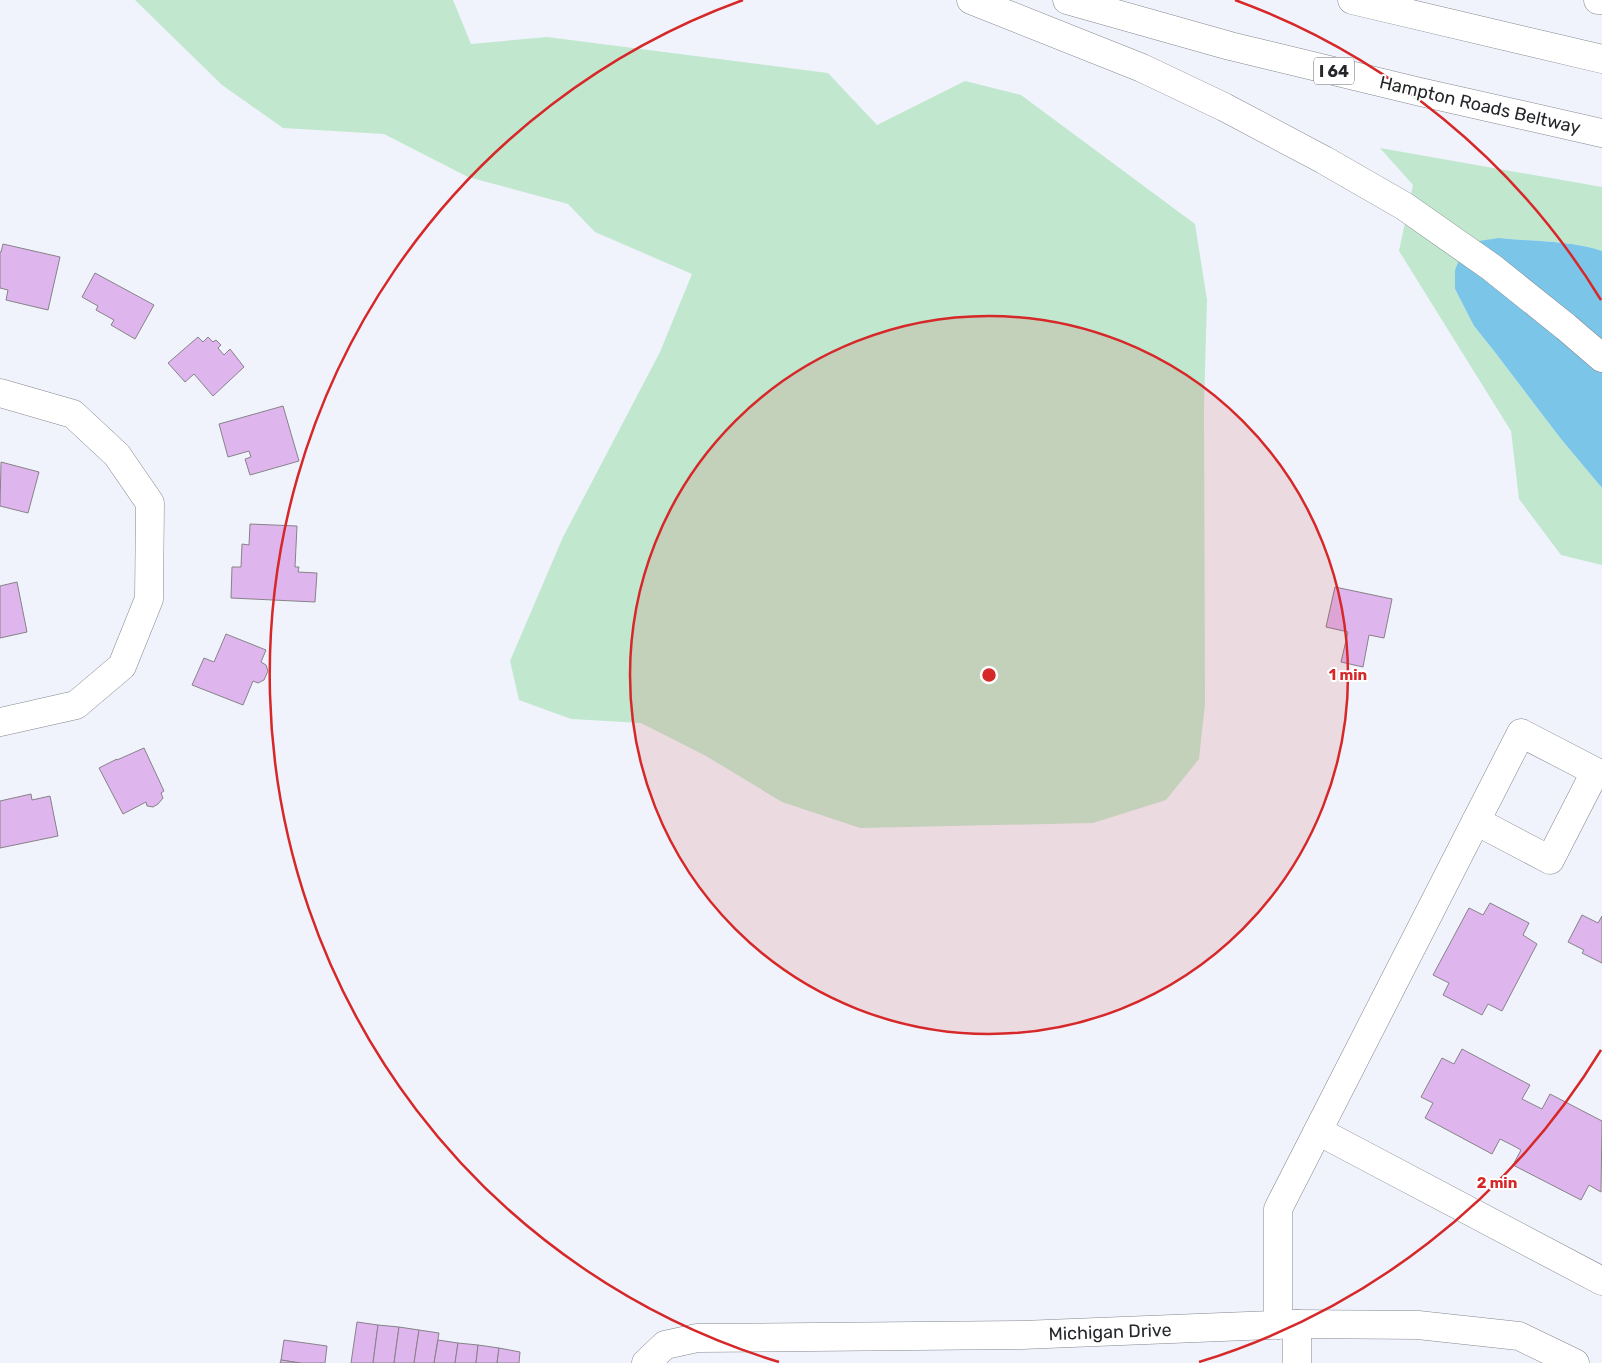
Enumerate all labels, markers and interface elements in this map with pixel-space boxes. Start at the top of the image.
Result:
road number: I 64 [1314,58,1354,84]
street label: Hampton Roads Beltway [1377,71,1583,139]
centre of rings [980,666,998,684]
text: 1 min [1329,666,1367,684]
text: 2 min [1477,1174,1517,1192]
street label: Michigan Drive [1048,1319,1172,1345]

